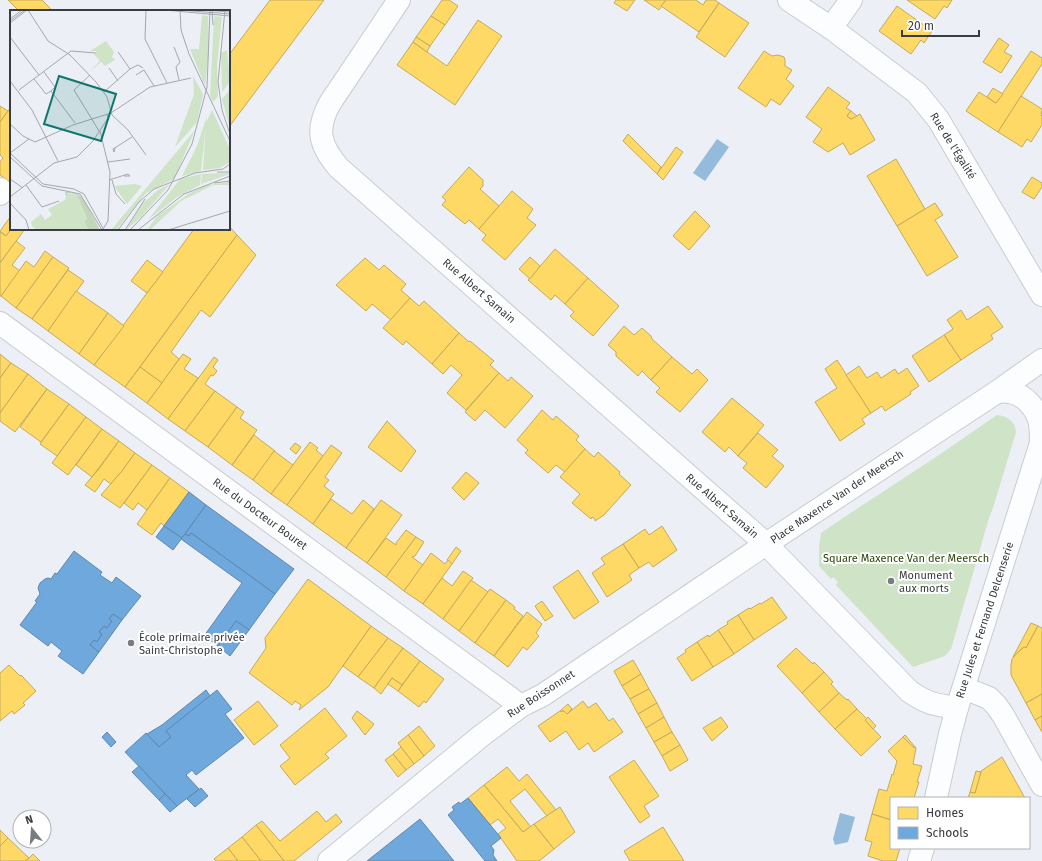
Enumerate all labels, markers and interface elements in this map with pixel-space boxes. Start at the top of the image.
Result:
inset map [10,10,230,230]
scale bar [902,12,979,38]
text: 20 m [908,19,934,33]
street label: Rue de l'Égalité [927,110,980,182]
street label: Rue Albert Samain [440,256,518,326]
street label: Place Maxence Van der Meersch [768,447,906,547]
street label: Rue Albert Samain [683,471,761,541]
street label: Rue du Docteur Bouret [210,475,310,553]
street label: Rue Jules et Fernand Delcenserie [954,540,1016,700]
park label: Square Maxence Van der Meersch [823,552,989,565]
place label: Monument aux morts [899,569,953,595]
marker: Monument aux morts [886,576,896,586]
place label: École primaire privée Saint-Christophe [139,630,245,657]
marker: École primaire privée Saint-Christophe [126,638,136,648]
street label: Rue Boissonnet [505,667,577,721]
legend [890,797,1030,849]
text: Homes [926,806,964,820]
north arrow [12,809,52,849]
text: N [24,813,35,827]
text: Schools [926,826,969,840]

